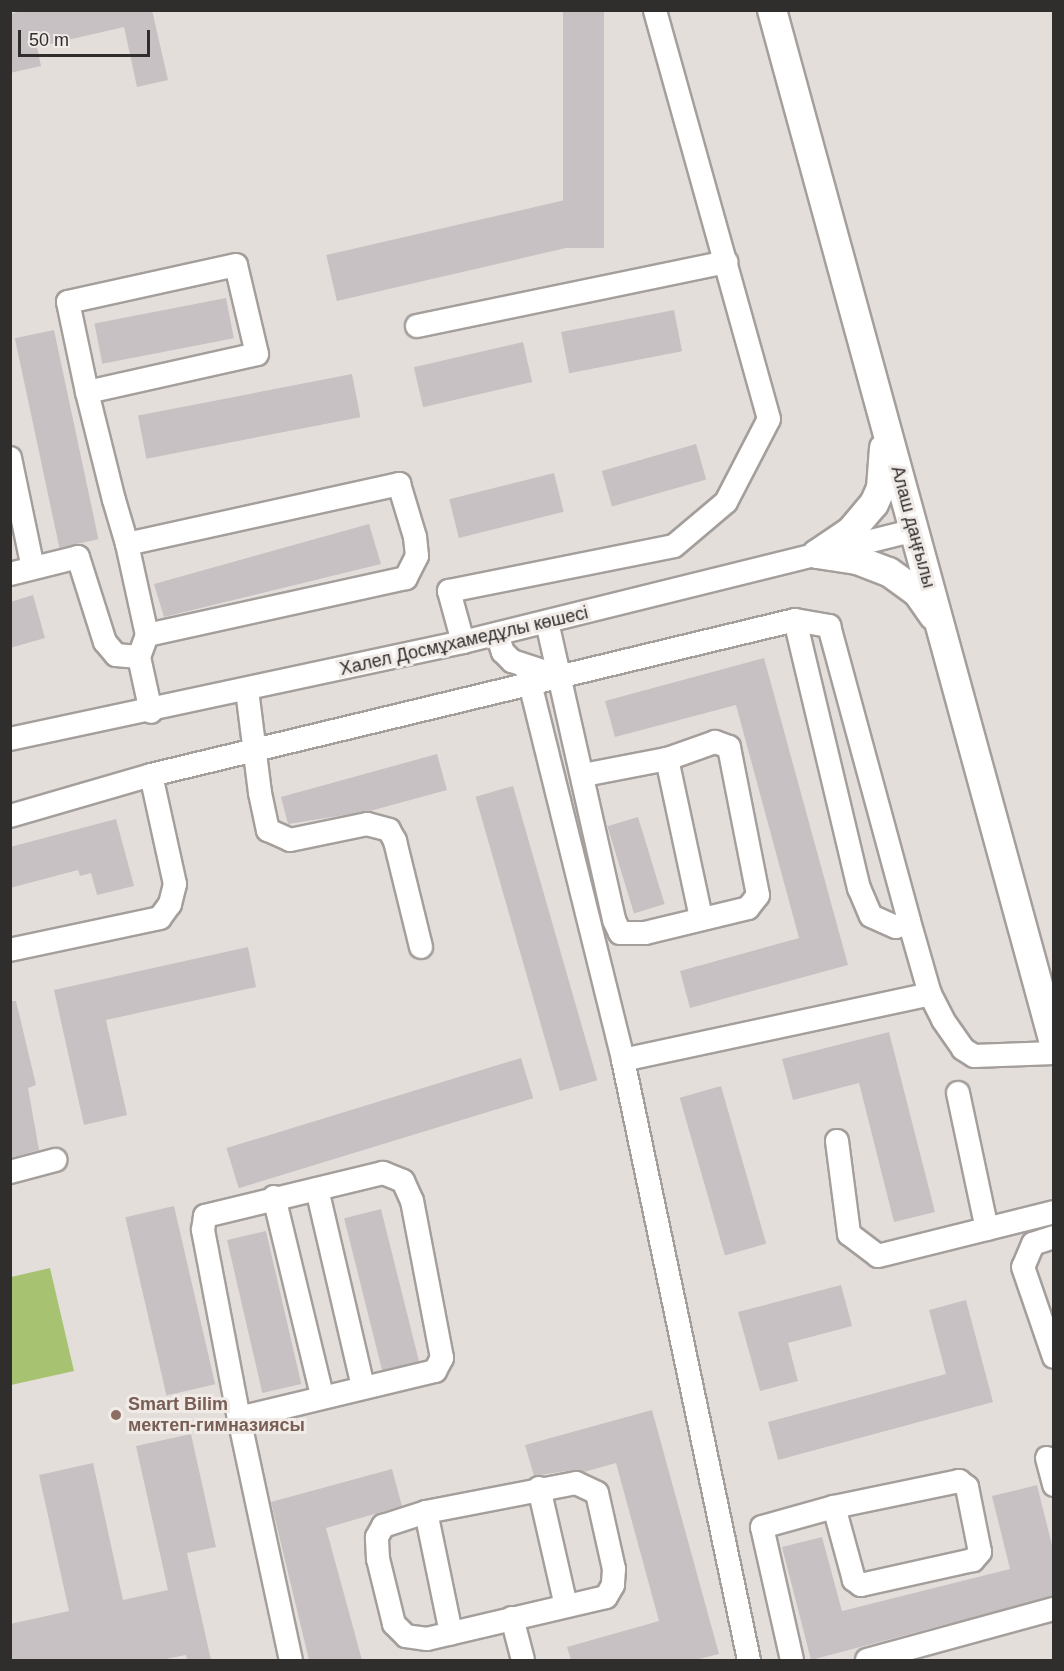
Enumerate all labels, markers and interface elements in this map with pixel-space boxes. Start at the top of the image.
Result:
scale bar [21,18,153,56]
text: 50 m [29,30,69,50]
street label: Алаш даңғылы [886,464,940,590]
street label: Халел Досмұхамедұлы көшесі [338,602,590,680]
place label: Smart Bilim мектеп-гимназиясы [128,1394,305,1436]
marker: Smart Bilim мектеп-гимназиясы [109,1408,123,1422]

